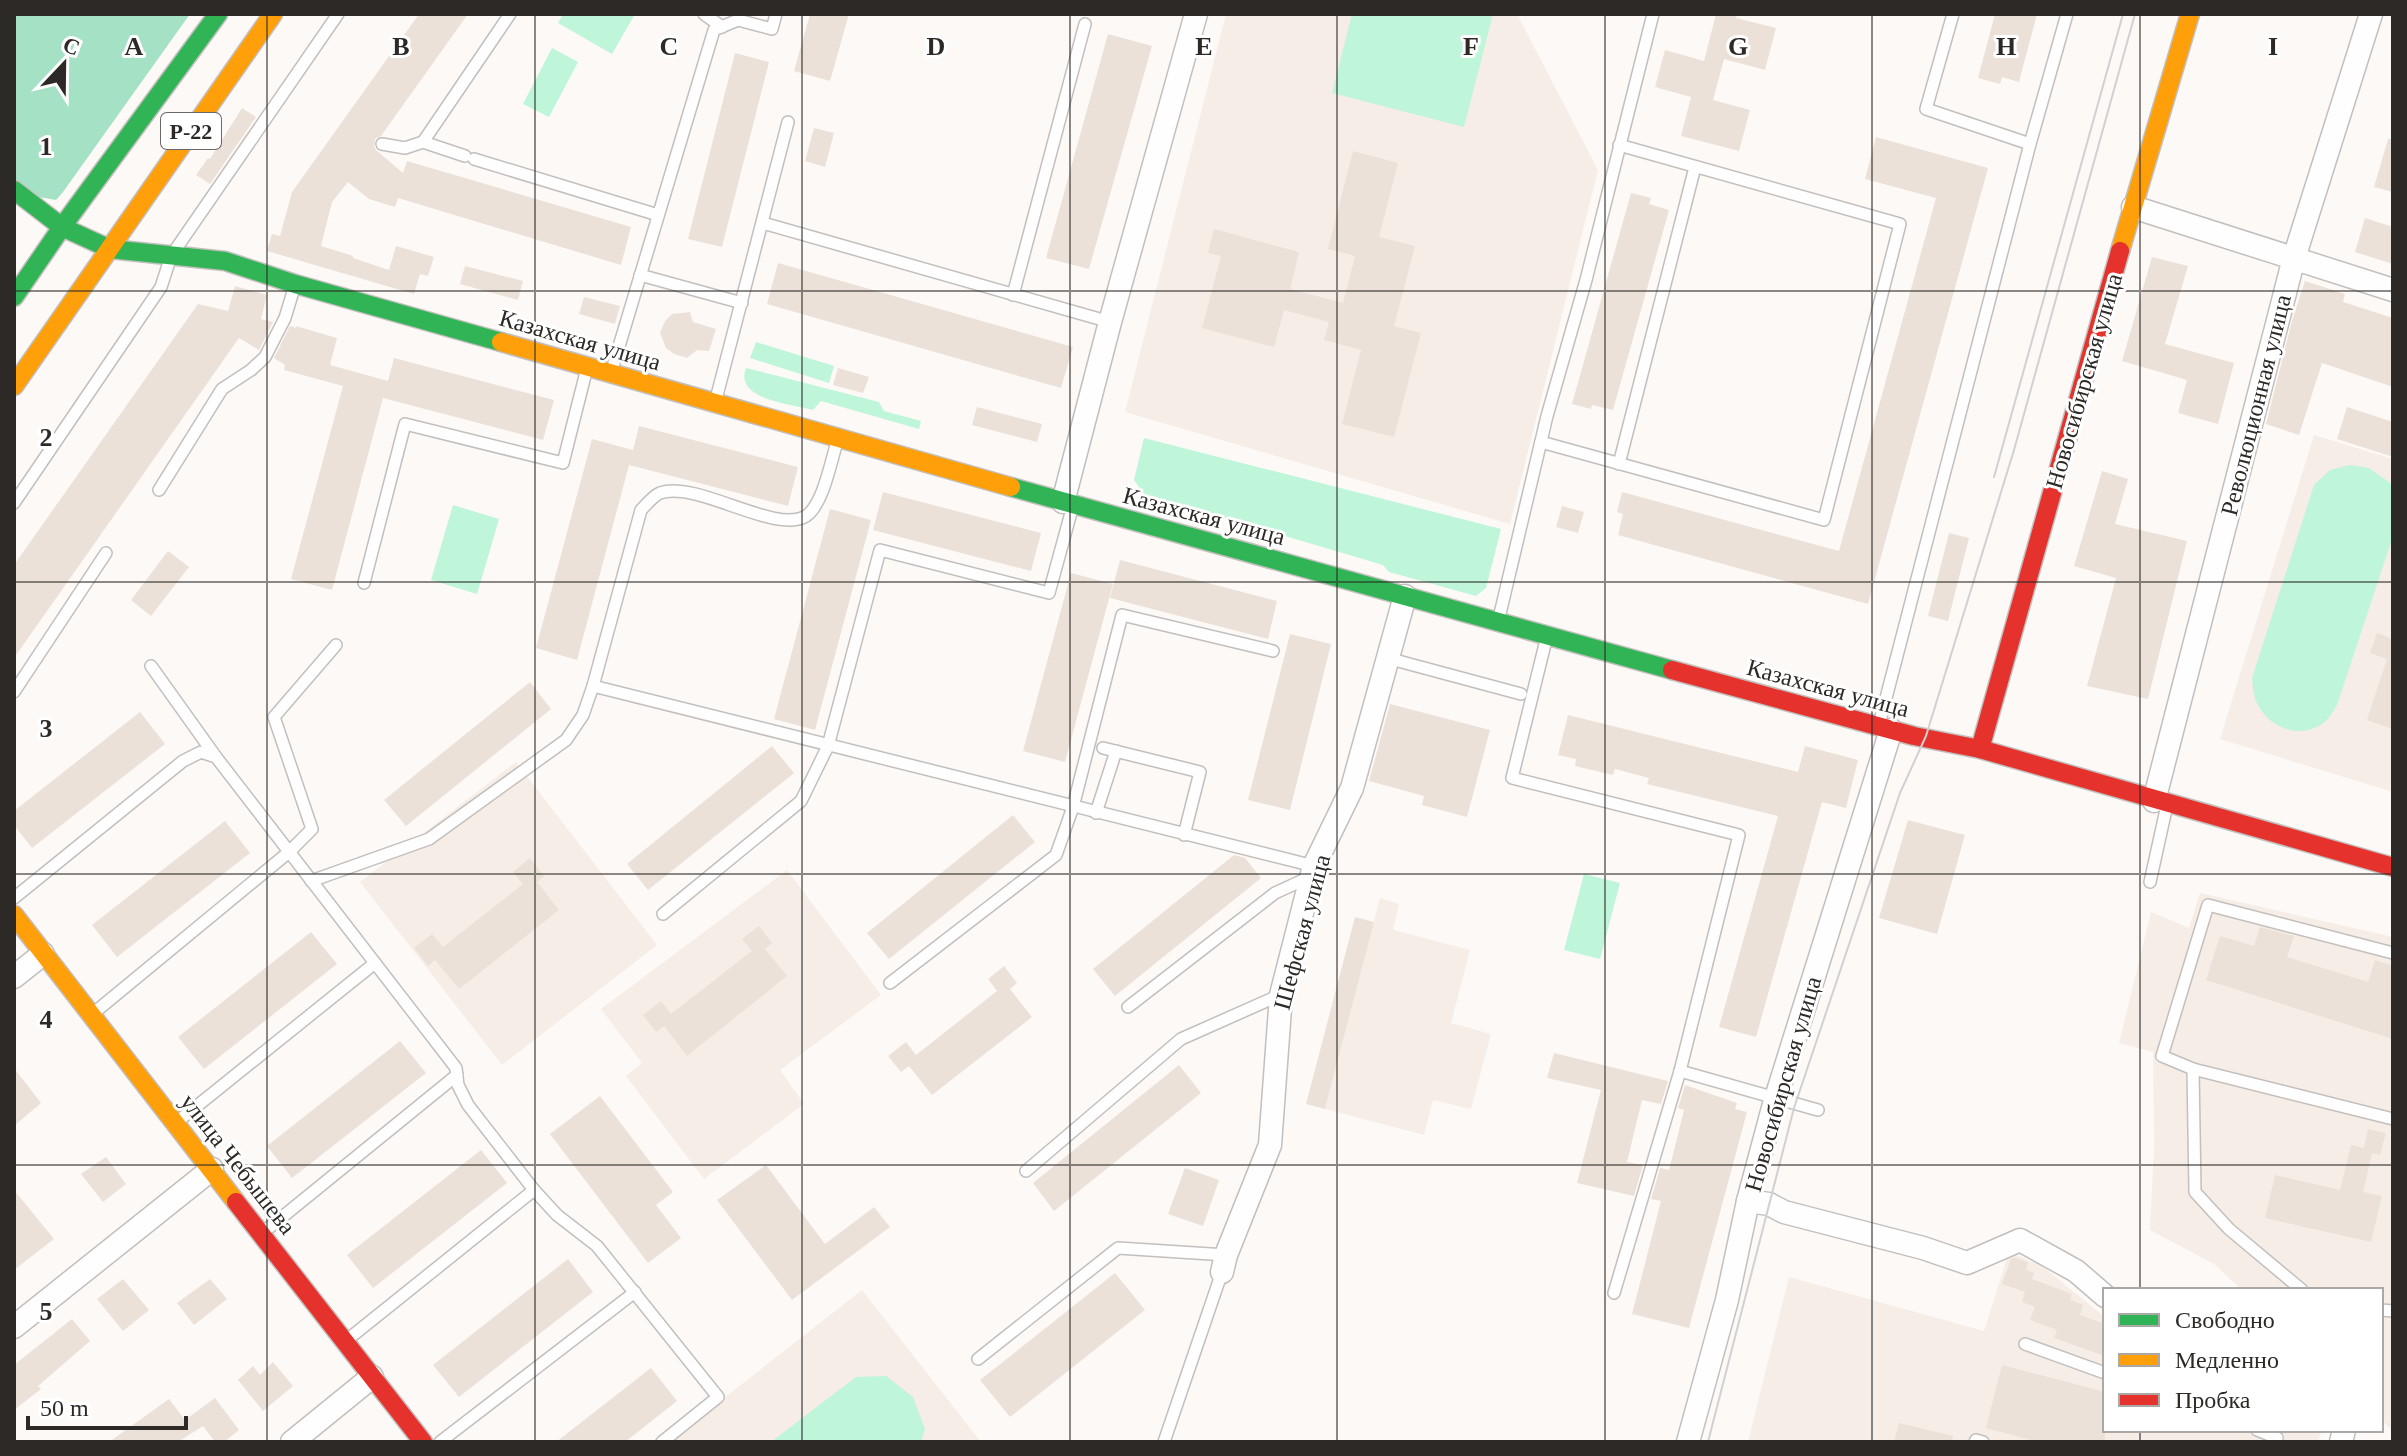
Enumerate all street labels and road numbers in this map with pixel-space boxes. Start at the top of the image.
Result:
road number: Р-22 [161,113,221,149]
street label: Новосибирская улица [2041,270,2127,492]
street label: Революционная улица [2216,292,2296,518]
street label: Казахская улица [496,305,664,376]
street label: Казахская улица [1120,482,1288,550]
street label: Казахская улица [1744,654,1912,722]
street label: Шефская улица [1269,851,1335,1012]
street label: Новосибирская улица [1740,973,1826,1195]
street label: улица Чебышева [175,1089,301,1240]

